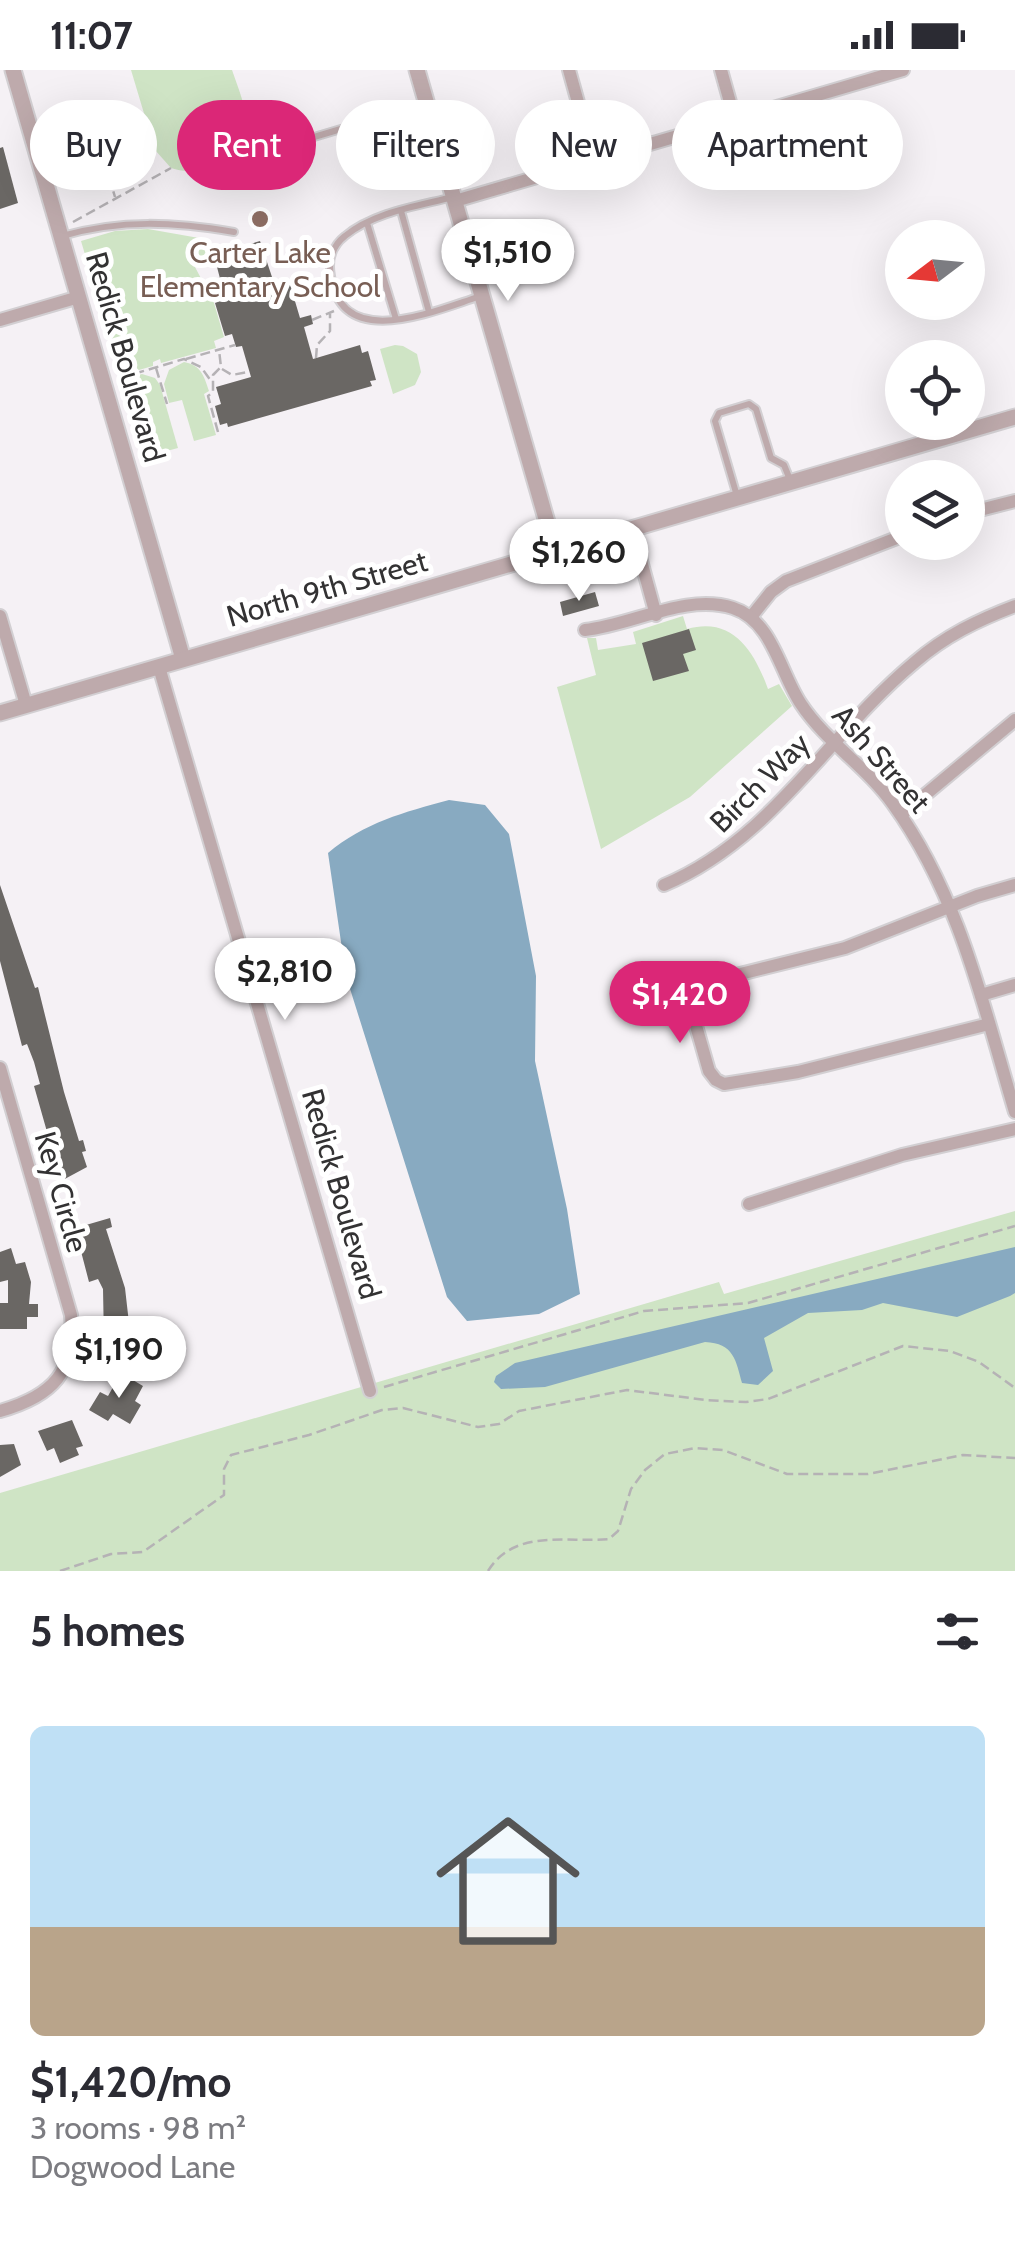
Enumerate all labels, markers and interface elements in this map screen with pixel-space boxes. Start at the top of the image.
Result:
text: 11:07 [50,12,133,59]
chip: Buy [30,100,157,190]
chip: Rent [177,100,316,190]
chip: Filters [336,100,495,190]
chip: New [515,100,652,190]
chip: Apartment [672,100,903,190]
marker: Carter Lake Elementary School [249,208,271,230]
pin: $1,510 [427,219,589,304]
north arrow [885,220,985,320]
map controls [885,220,985,560]
text: $1,510 [463,232,553,271]
place label: Carter Lake Elementary School [140,234,380,305]
street label: Redick Boulevard [78,248,173,466]
button: locate [885,340,985,440]
button: layers [885,460,985,560]
pin: $1,260 [498,519,660,604]
text: $1,260 [531,532,627,571]
street label: North 9th Street [222,542,431,635]
street label: Ash Street [824,697,938,820]
street label: Birch Way [702,725,817,840]
pin: $2,810 [204,938,366,1023]
text: $2,810 [237,951,333,990]
pin: $1,420 [599,961,761,1046]
text: $1,420 [631,974,729,1013]
street label: Redick Boulevard [294,1085,389,1303]
street label: Key Circle [27,1127,96,1256]
pin: $1,190 [38,1316,200,1401]
text: $1,190 [74,1329,164,1368]
icon: filters [930,1604,985,1659]
text: 5 homes [30,1605,185,1657]
icon: home [418,1791,598,1971]
text: $1,420/mo [30,2056,231,2108]
text: 3 rooms · 98 m² [30,2108,246,2147]
text: Dogwood Lane [30,2147,235,2186]

